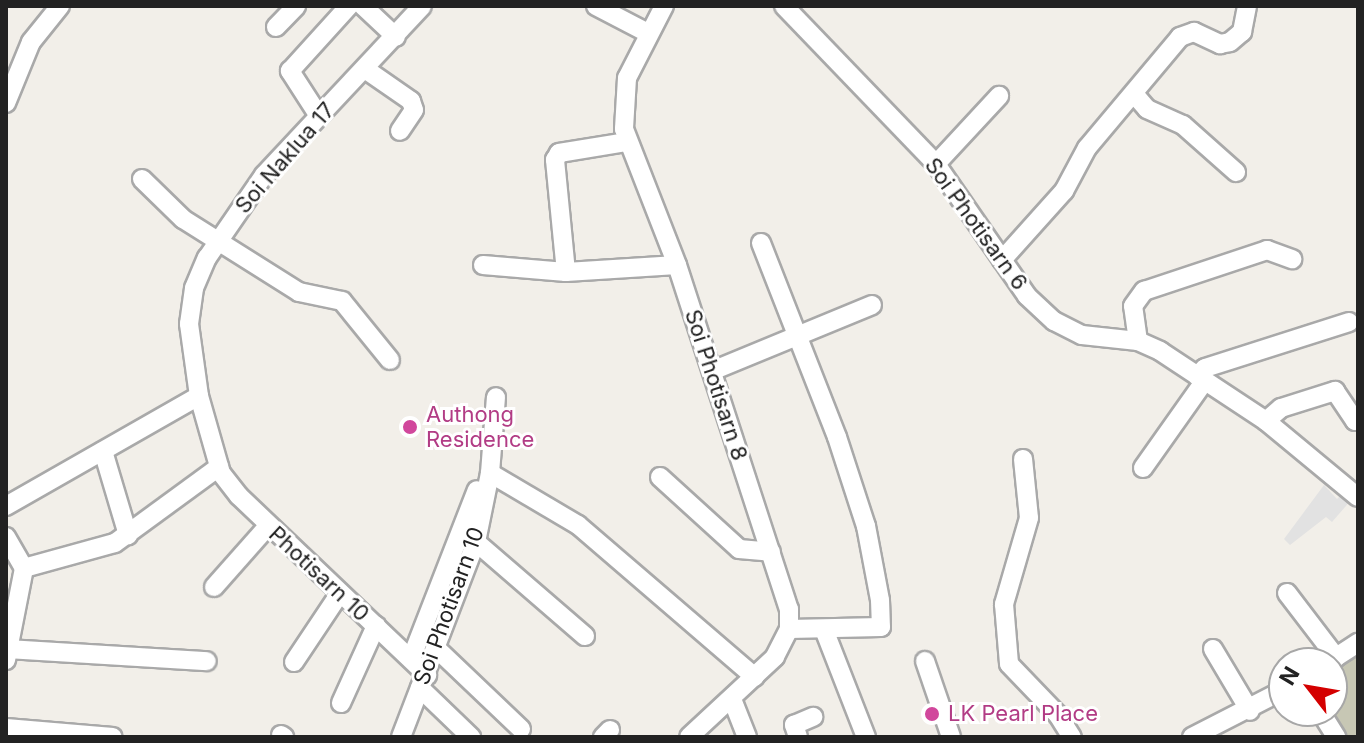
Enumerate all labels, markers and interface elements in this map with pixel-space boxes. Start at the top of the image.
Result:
street label: Soi Naklua 17 [230,97,340,219]
street label: Soi Photisarn 6 [919,153,1033,295]
street label: Soi Photisarn 8 [679,306,753,464]
place label: Authong Residence [426,401,534,452]
marker: Authong Residence [401,418,419,436]
street label: Photisarn 10 [263,521,375,627]
street label: Soi Photisarn 10 [408,523,490,689]
north arrow [1268,647,1348,727]
text: N [1274,662,1305,690]
place label: LK Pearl Place [948,701,1098,727]
marker: LK Pearl Place [923,705,941,723]

